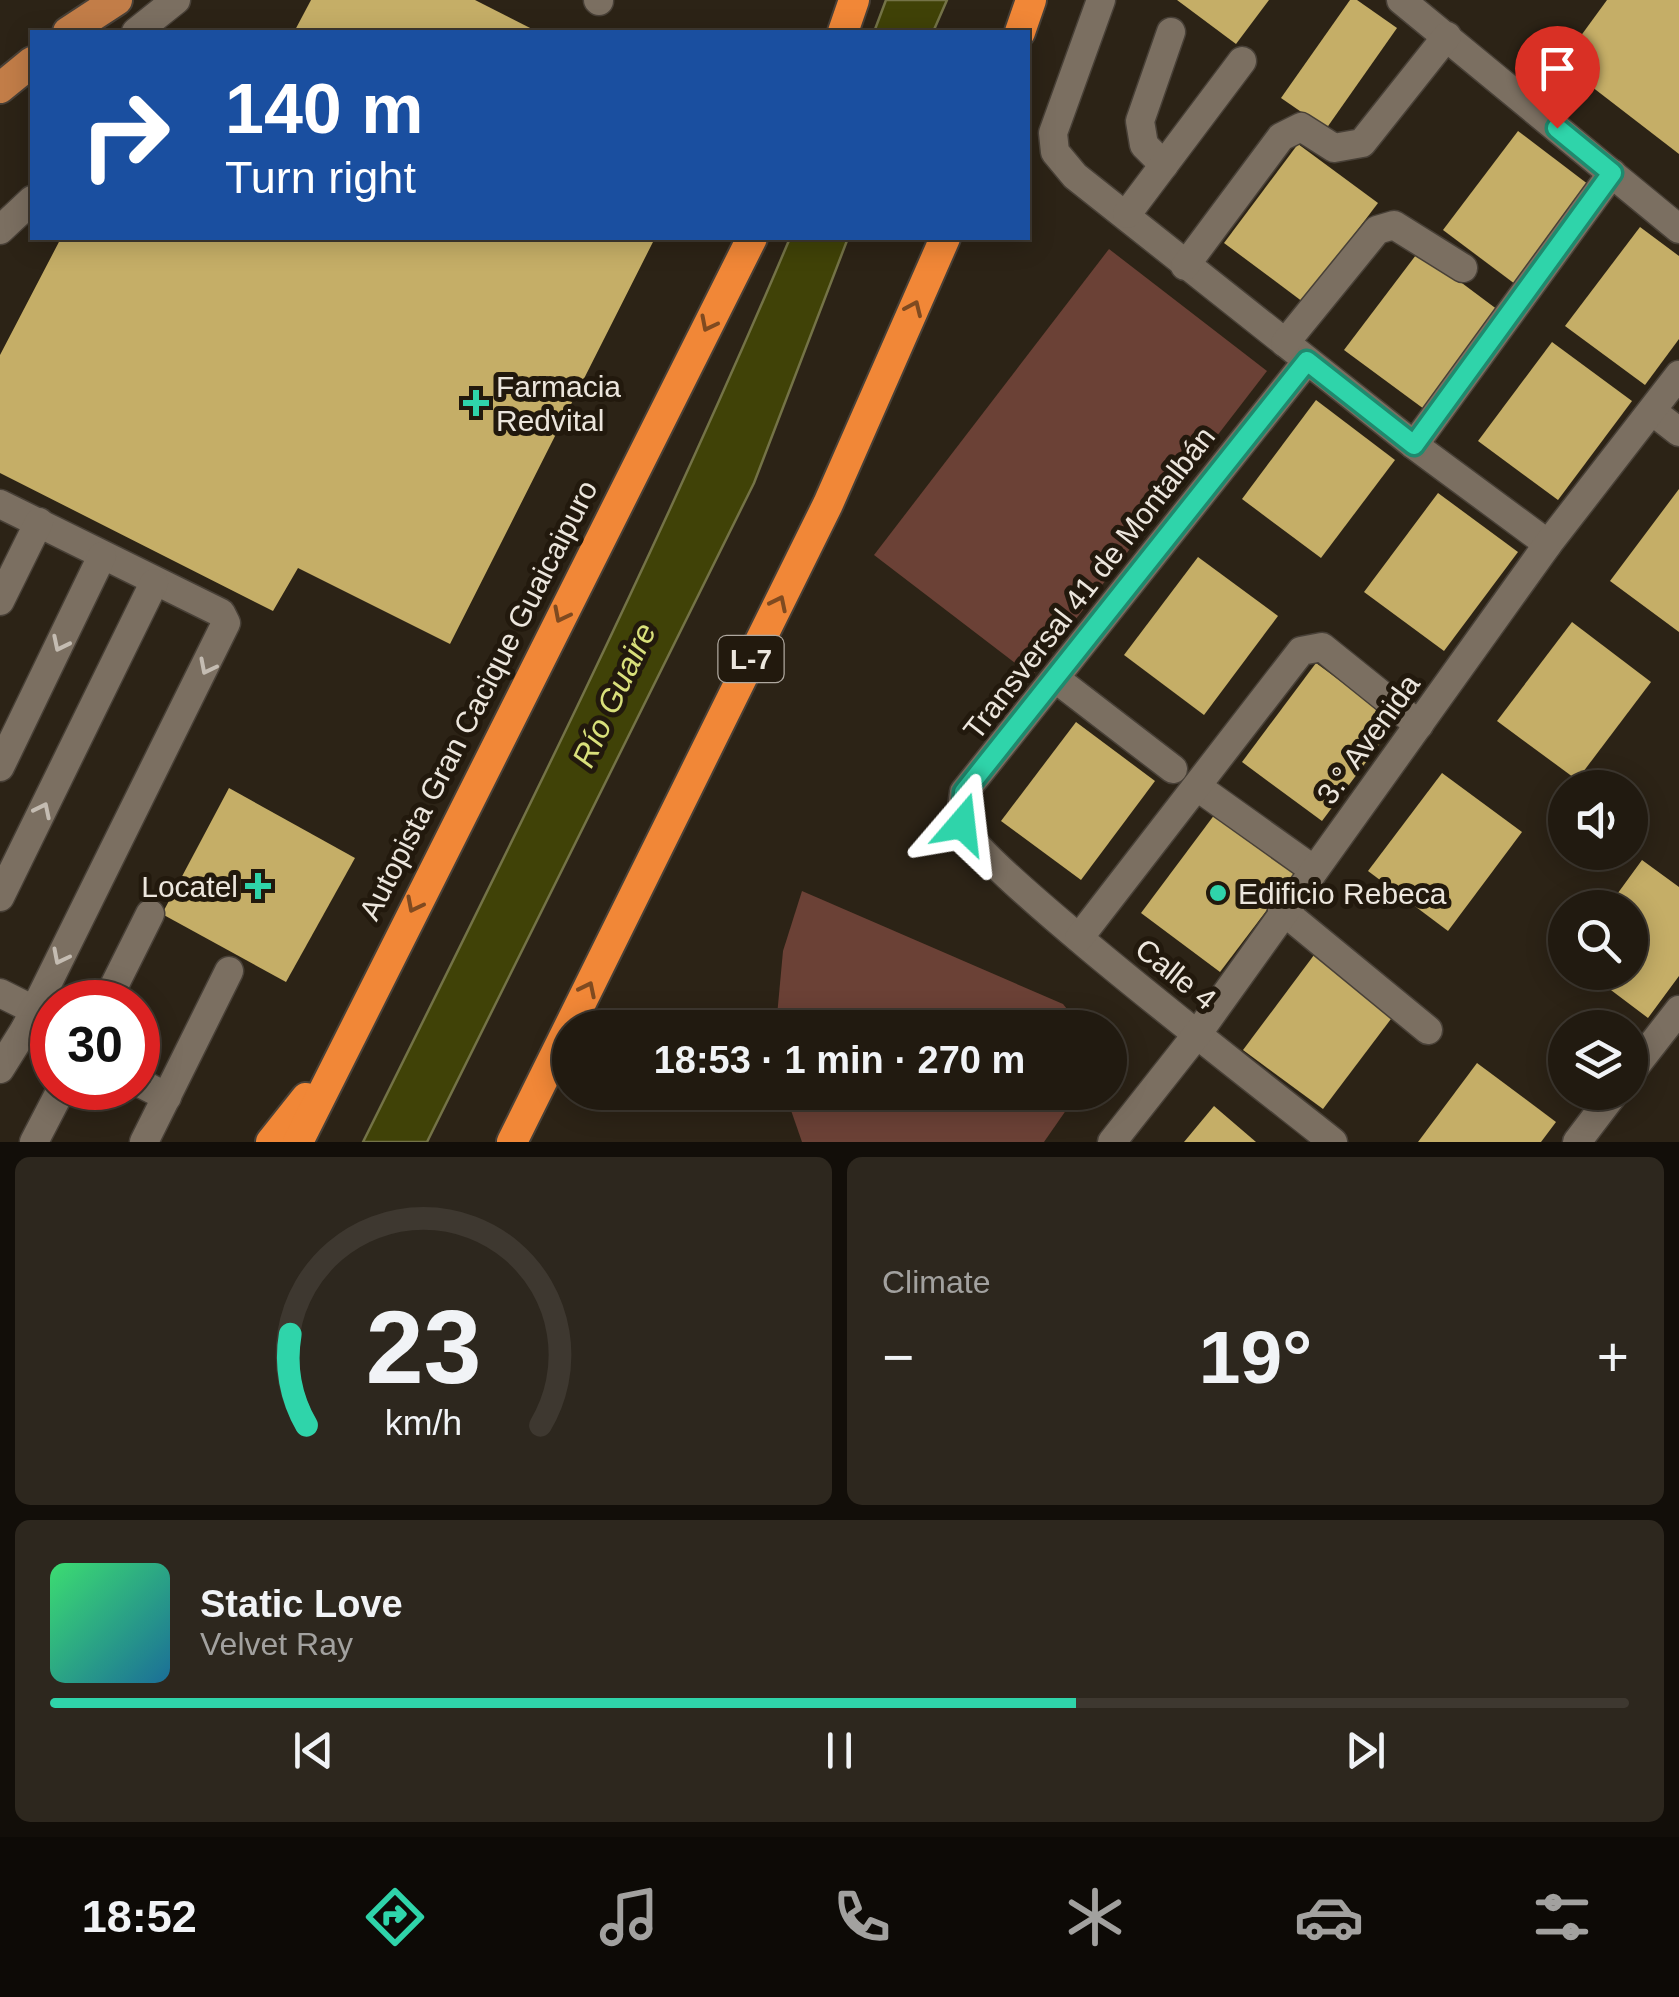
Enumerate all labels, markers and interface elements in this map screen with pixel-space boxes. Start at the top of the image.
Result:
pin [1515,26,1600,129]
icon: arrive [1530,41,1585,96]
icon: right [60,70,190,200]
text: 140 m [225,70,423,148]
text: Turn right [225,152,416,203]
one-way arrow [902,300,922,318]
one-way arrow [700,314,720,332]
place label: Farmacia Redvital [496,370,621,437]
marker: Farmacia Redvital [465,392,487,414]
street label: Transversal 41 de Montalbán [957,420,1221,746]
street label: Autopista Gran Cacique Guaicaipuro [352,475,604,925]
one-way arrow [766,596,786,614]
one-way arrow [554,604,573,622]
water label: Río Guaire [565,617,663,773]
one-way arrow [52,633,72,651]
road number: L-7 [718,636,784,682]
one-way arrow [200,656,219,674]
street label: 3.° Avenida [1310,668,1426,810]
map controls [1548,770,1648,1110]
button: sound [1548,770,1648,870]
position arrow [910,772,1014,876]
one-way arrow [31,802,50,820]
place label: Locatel [141,870,238,903]
marker: Locatel [247,875,269,897]
place label: Edificio Rebeca [1238,877,1447,910]
marker: Edificio Rebeca [1207,882,1229,904]
button: search [1548,890,1648,990]
one-way arrow [407,894,426,912]
street label: Calle 4 [1129,932,1223,1016]
one-way arrow [53,946,72,964]
speed limit sign: 30 [30,980,160,1110]
one-way arrow [576,981,595,999]
button: layers [1548,1010,1648,1110]
text: 18:53 · 1 min · 270 m [654,1039,1025,1081]
text: Climate [882,1264,990,1300]
text: 23 [366,1289,481,1405]
text: 19° [1199,1315,1312,1399]
text: − [882,1326,914,1388]
text: + [1597,1326,1629,1388]
text: km/h [385,1403,462,1443]
text: Static Love [200,1583,403,1625]
text: Velvet Ray [200,1626,353,1662]
icon: previous [286,1723,341,1778]
icon: pause [812,1723,867,1778]
icon: next [1338,1723,1393,1778]
icon: directions [360,1882,430,1952]
icon: music [594,1882,664,1952]
icon: phone [827,1882,897,1952]
icon: climate [1060,1882,1130,1952]
icon: car [1294,1882,1364,1952]
icon: filters [1527,1882,1597,1952]
text: 18:52 [82,1891,197,1942]

